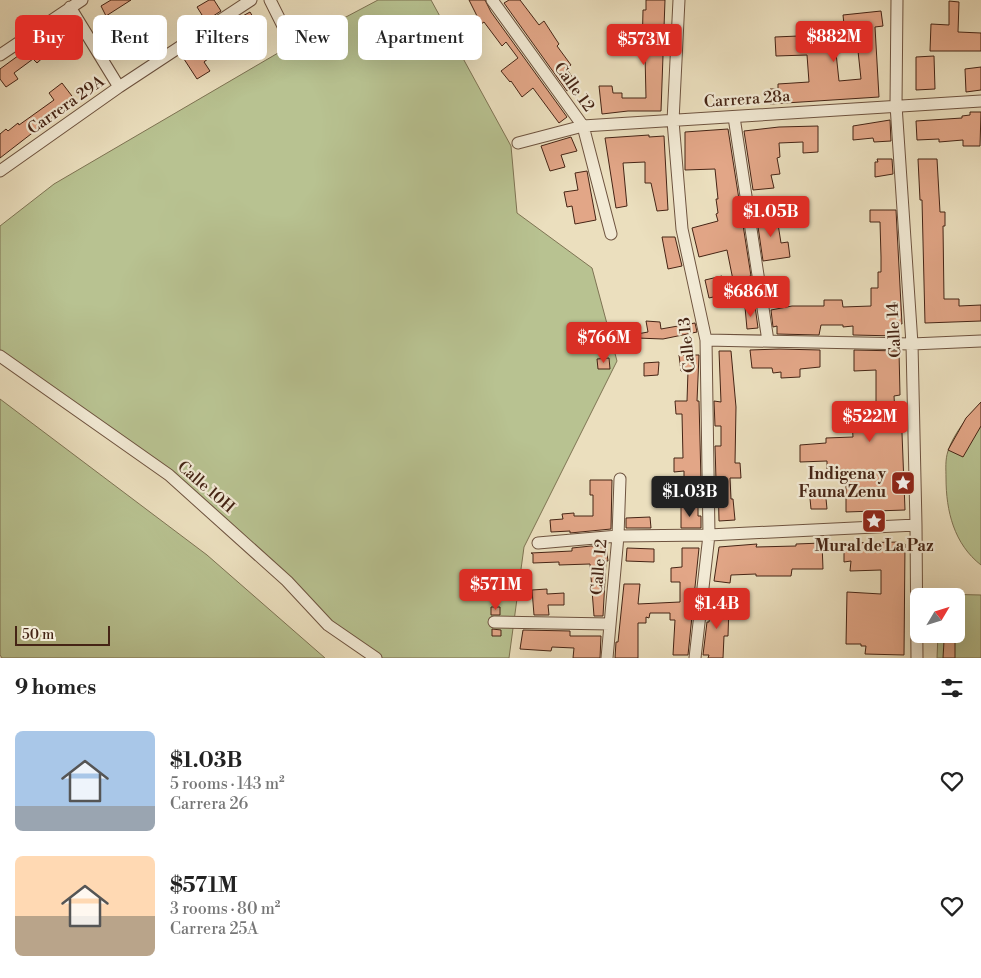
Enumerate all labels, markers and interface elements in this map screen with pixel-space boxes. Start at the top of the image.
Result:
chip: Buy [15,15,83,60]
chip: Rent [93,15,167,60]
chip: Filters [177,15,267,60]
chip: New [277,15,348,60]
chip: Apartment [358,15,482,60]
pin: $882M [799,20,869,63]
pin: $573M [609,23,679,66]
text: $882M [807,27,861,47]
text: $573M [618,30,670,50]
street label: Calle 12 [549,58,599,116]
street label: Carrera 29A [24,71,109,139]
street label: Carrera 28a [703,86,792,112]
pin: $1.05B [730,196,812,238]
text: $1.05B [743,202,799,222]
pin: $686M [716,276,786,318]
text: $686M [724,282,778,302]
street label: Calle 14 [883,301,905,358]
street label: Calle 13 [674,316,700,374]
pin: $766M [569,322,639,364]
text: $766M [577,328,631,348]
pin: $522M [835,400,905,443]
text: $522M [843,407,897,427]
street label: Calle 10H [173,457,239,518]
place label: Indigena y Fauna Zenu [798,464,887,502]
place icon: Indigena y Fauna Zenu [890,470,916,496]
pin: $1.03B [649,476,731,518]
text: $1.03B [663,482,717,502]
place icon: Mural de La Paz [861,508,887,534]
place label: Mural de La Paz [814,536,934,556]
street label: Calle 12 [587,538,611,596]
pin: $571M [461,568,531,611]
text: $571M [470,575,522,595]
pin: $1.4B [682,588,752,630]
north arrow [910,588,965,642]
map controls [910,588,965,643]
text: $1.4B [695,594,739,614]
scale bar [15,623,110,646]
text: 50 m [22,626,54,644]
icon: filters [938,674,966,702]
text: 9 homes [15,675,96,701]
text: $1.03B [170,748,242,774]
icon: home [55,751,115,811]
icon: heart [938,767,966,795]
text: 5 rooms · 143 m² [170,774,285,794]
text: Carrera 26 [170,794,248,814]
text: $571M [170,873,237,899]
icon: home [55,876,115,936]
icon: heart [938,892,966,920]
text: 3 rooms · 80 m² [170,899,280,919]
text: Carrera 25A [170,919,258,939]

